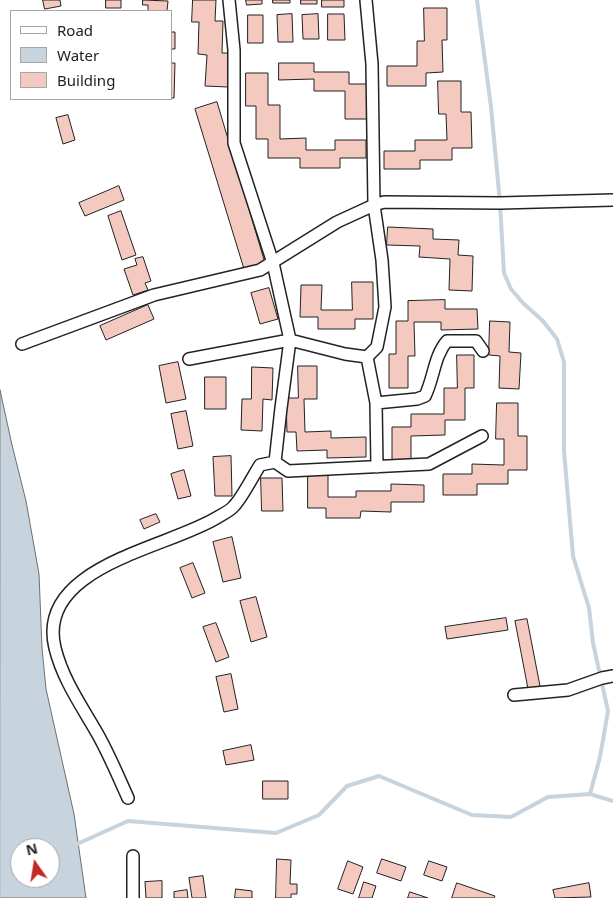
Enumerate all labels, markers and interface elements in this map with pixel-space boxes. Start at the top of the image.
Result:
legend [10,10,172,100]
text: Road [57,20,93,40]
text: Water [57,45,99,65]
text: Building [57,70,115,90]
north arrow [10,838,60,888]
text: N [24,838,39,859]

